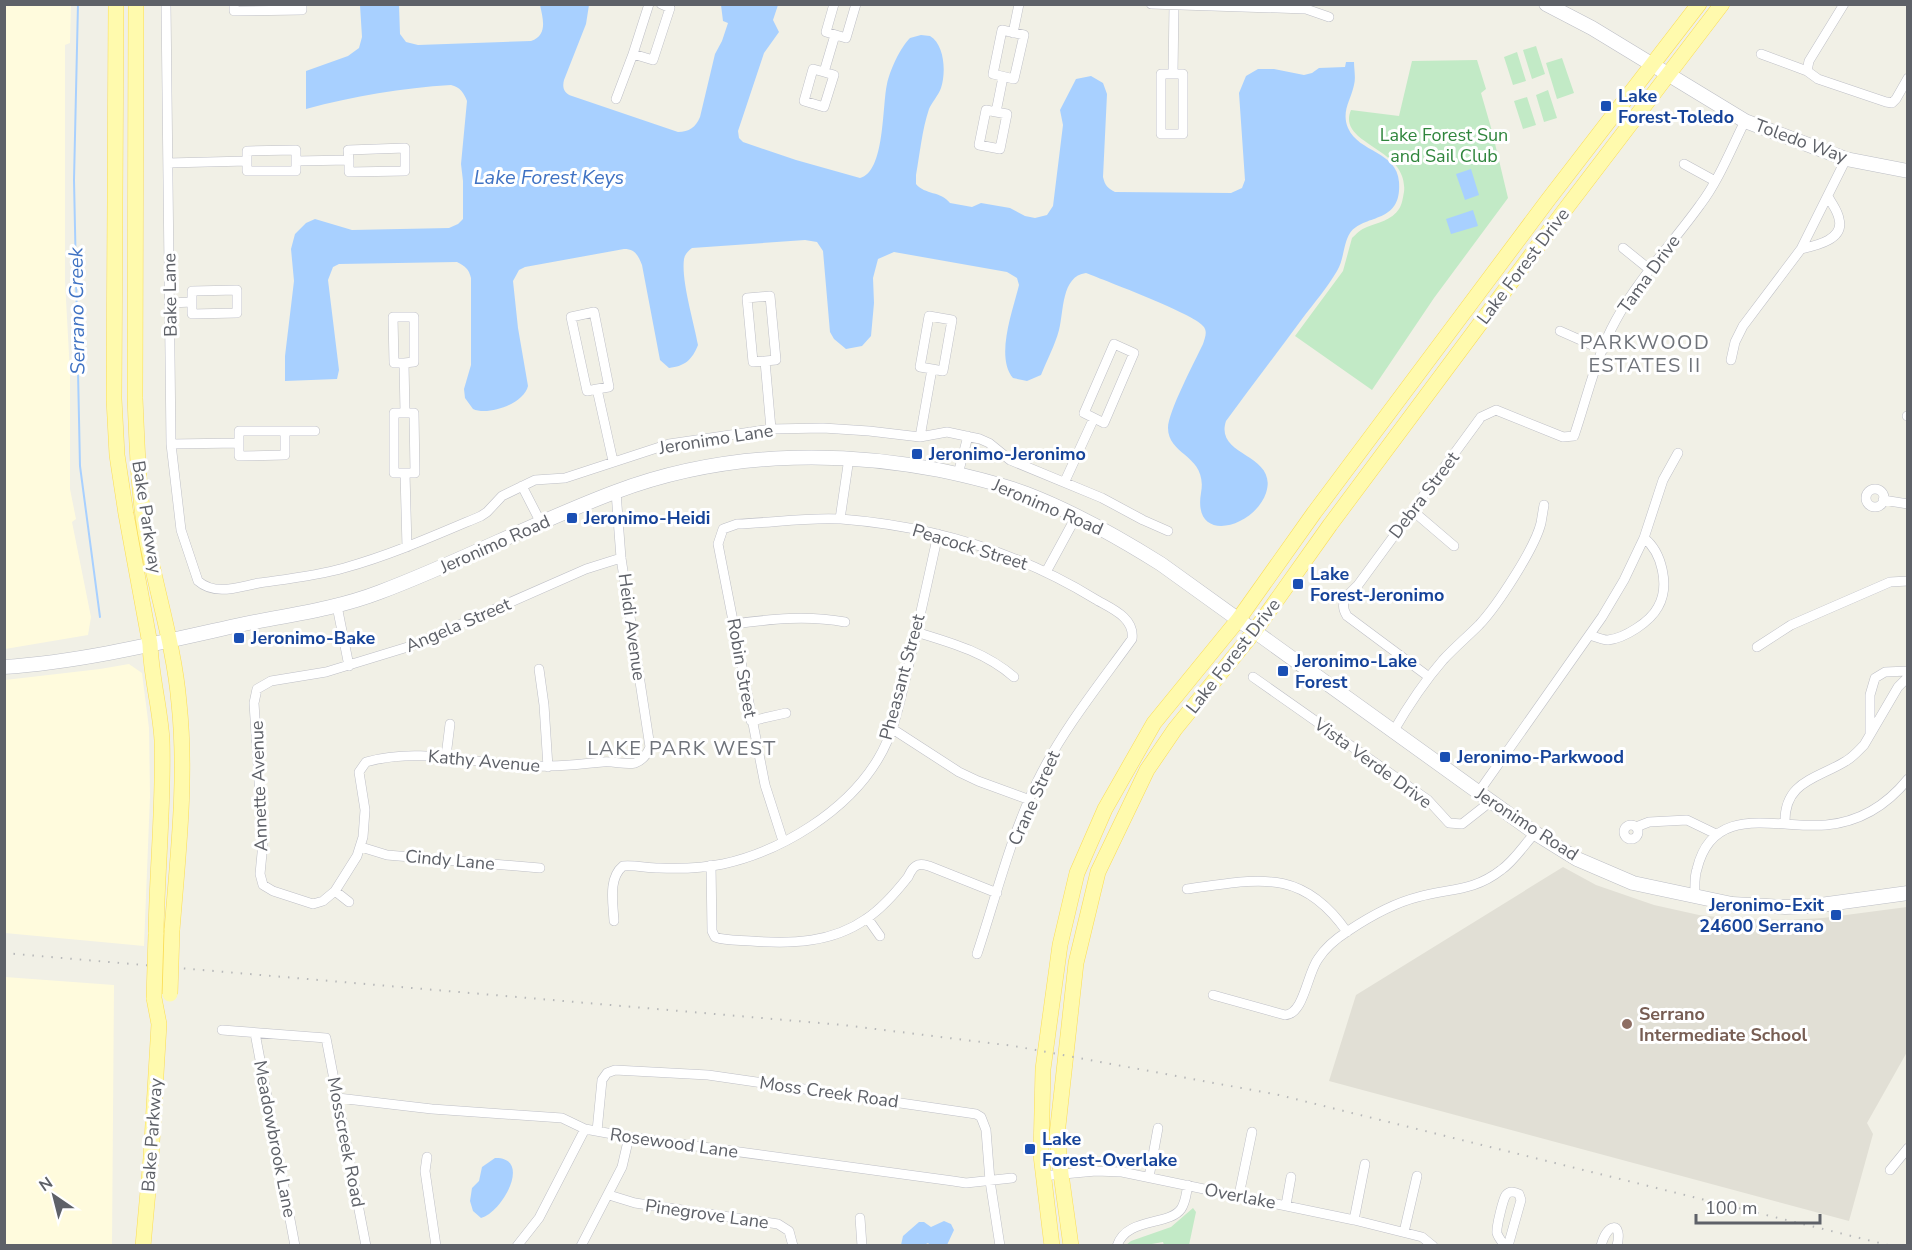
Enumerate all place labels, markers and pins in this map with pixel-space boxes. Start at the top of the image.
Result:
place label: Lake Forest-Toledo [1618,84,1734,129]
marker: Lake Forest-Toledo [1599,99,1613,113]
place label: Jeronimo-Jeronimo [928,442,1086,466]
marker: Jeronimo-Jeronimo [910,447,924,461]
place label: Jeronimo-Heidi [583,506,710,530]
marker: Jeronimo-Heidi [565,511,579,525]
place label: Lake Forest-Jeronimo [1310,562,1444,607]
marker: Lake Forest-Jeronimo [1291,577,1305,591]
place label: Jeronimo-Bake [250,626,375,650]
marker: Jeronimo-Bake [232,631,246,645]
place label: Jeronimo-Lake Forest [1294,649,1417,694]
marker: Jeronimo-Lake Forest [1276,664,1290,678]
place label: Jeronimo-Parkwood [1456,745,1624,769]
marker: Jeronimo-Parkwood [1438,750,1452,764]
place label: Jeronimo-Exit 24600 Serrano [1699,893,1824,938]
marker: Jeronimo-Exit 24600 Serrano [1829,908,1843,922]
place label: Serrano Intermediate School [1639,1002,1808,1047]
marker: Serrano Intermediate School [1620,1017,1634,1031]
place label: Lake Forest-Overlake [1042,1127,1177,1172]
marker: Lake Forest-Overlake [1023,1142,1037,1156]

